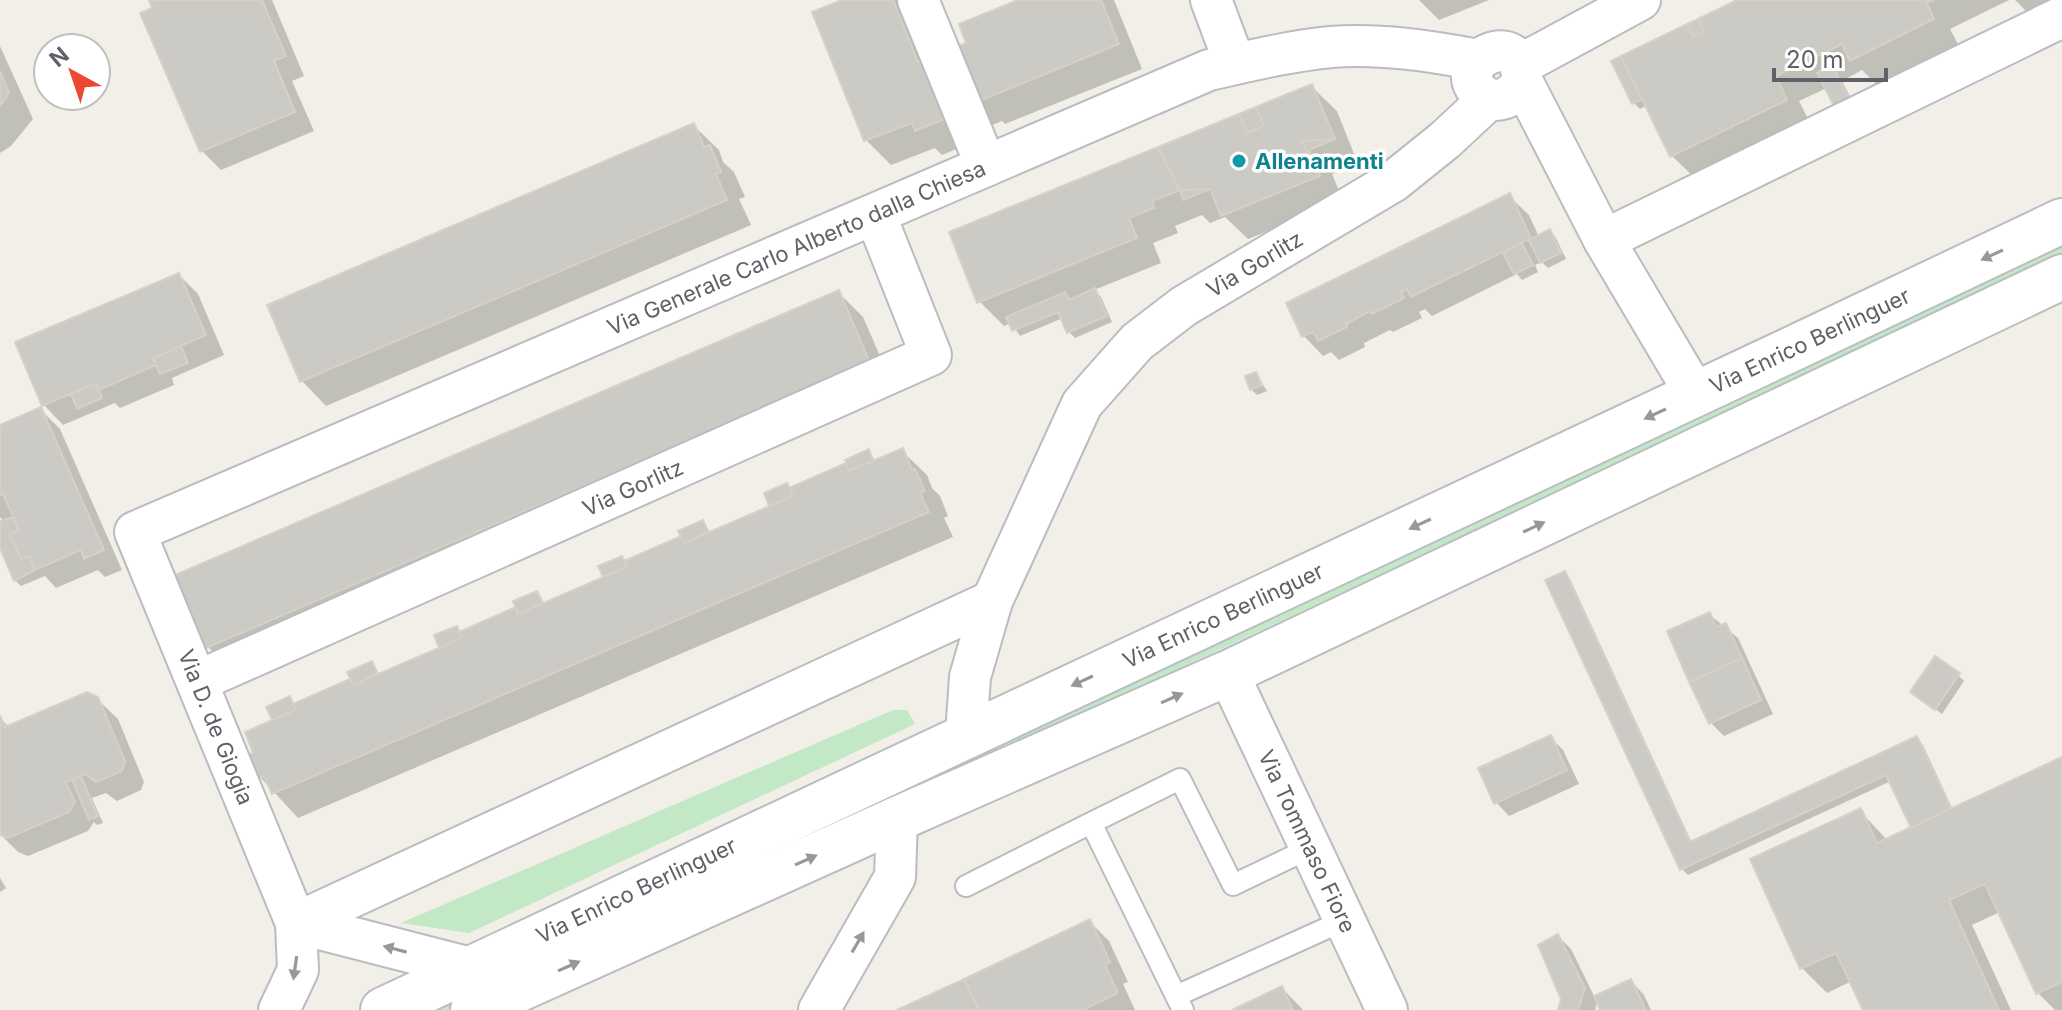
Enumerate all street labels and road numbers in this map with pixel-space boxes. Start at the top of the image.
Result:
street label: Via Generale Carlo Alberto dalla Chiesa [603,155,989,340]
street label: Via Gorlitz [1202,225,1307,303]
street label: Via Enrico Berlinguer [1705,282,1914,399]
street label: Via Gorlitz [579,454,687,521]
street label: Via Enrico Berlinguer [1119,557,1327,673]
street label: Via D. de Giogia [173,646,259,808]
street label: Via Tommaso Fiore [1253,746,1362,937]
street label: Via Enrico Berlinguer [532,832,740,949]

